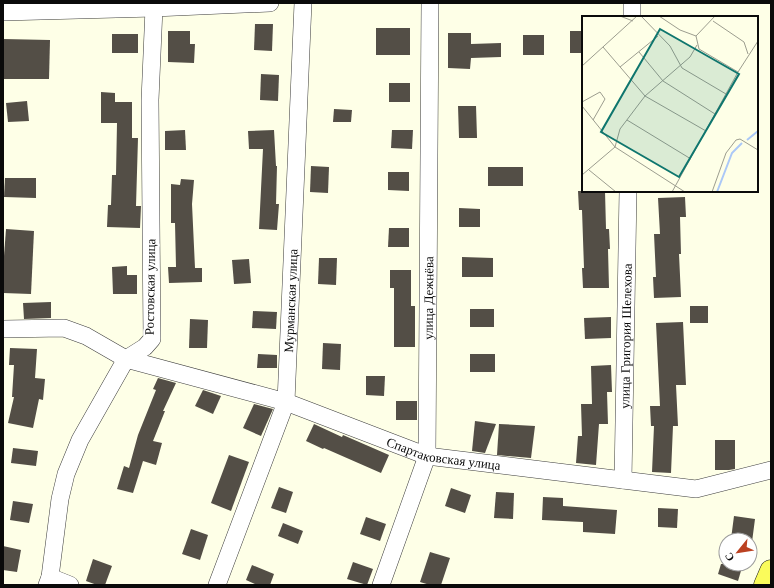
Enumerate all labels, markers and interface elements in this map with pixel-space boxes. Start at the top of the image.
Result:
inset map [582,16,758,192]
street label: Ростовская улица [142,238,158,335]
street label: Мурманская улица [281,248,300,353]
street label: улица Дежнёва [420,256,436,340]
street label: улица Григория Шелехова [617,263,634,409]
street label: Спартаковская улица [385,434,502,472]
north arrow [718,532,758,572]
text: С [722,551,737,563]

